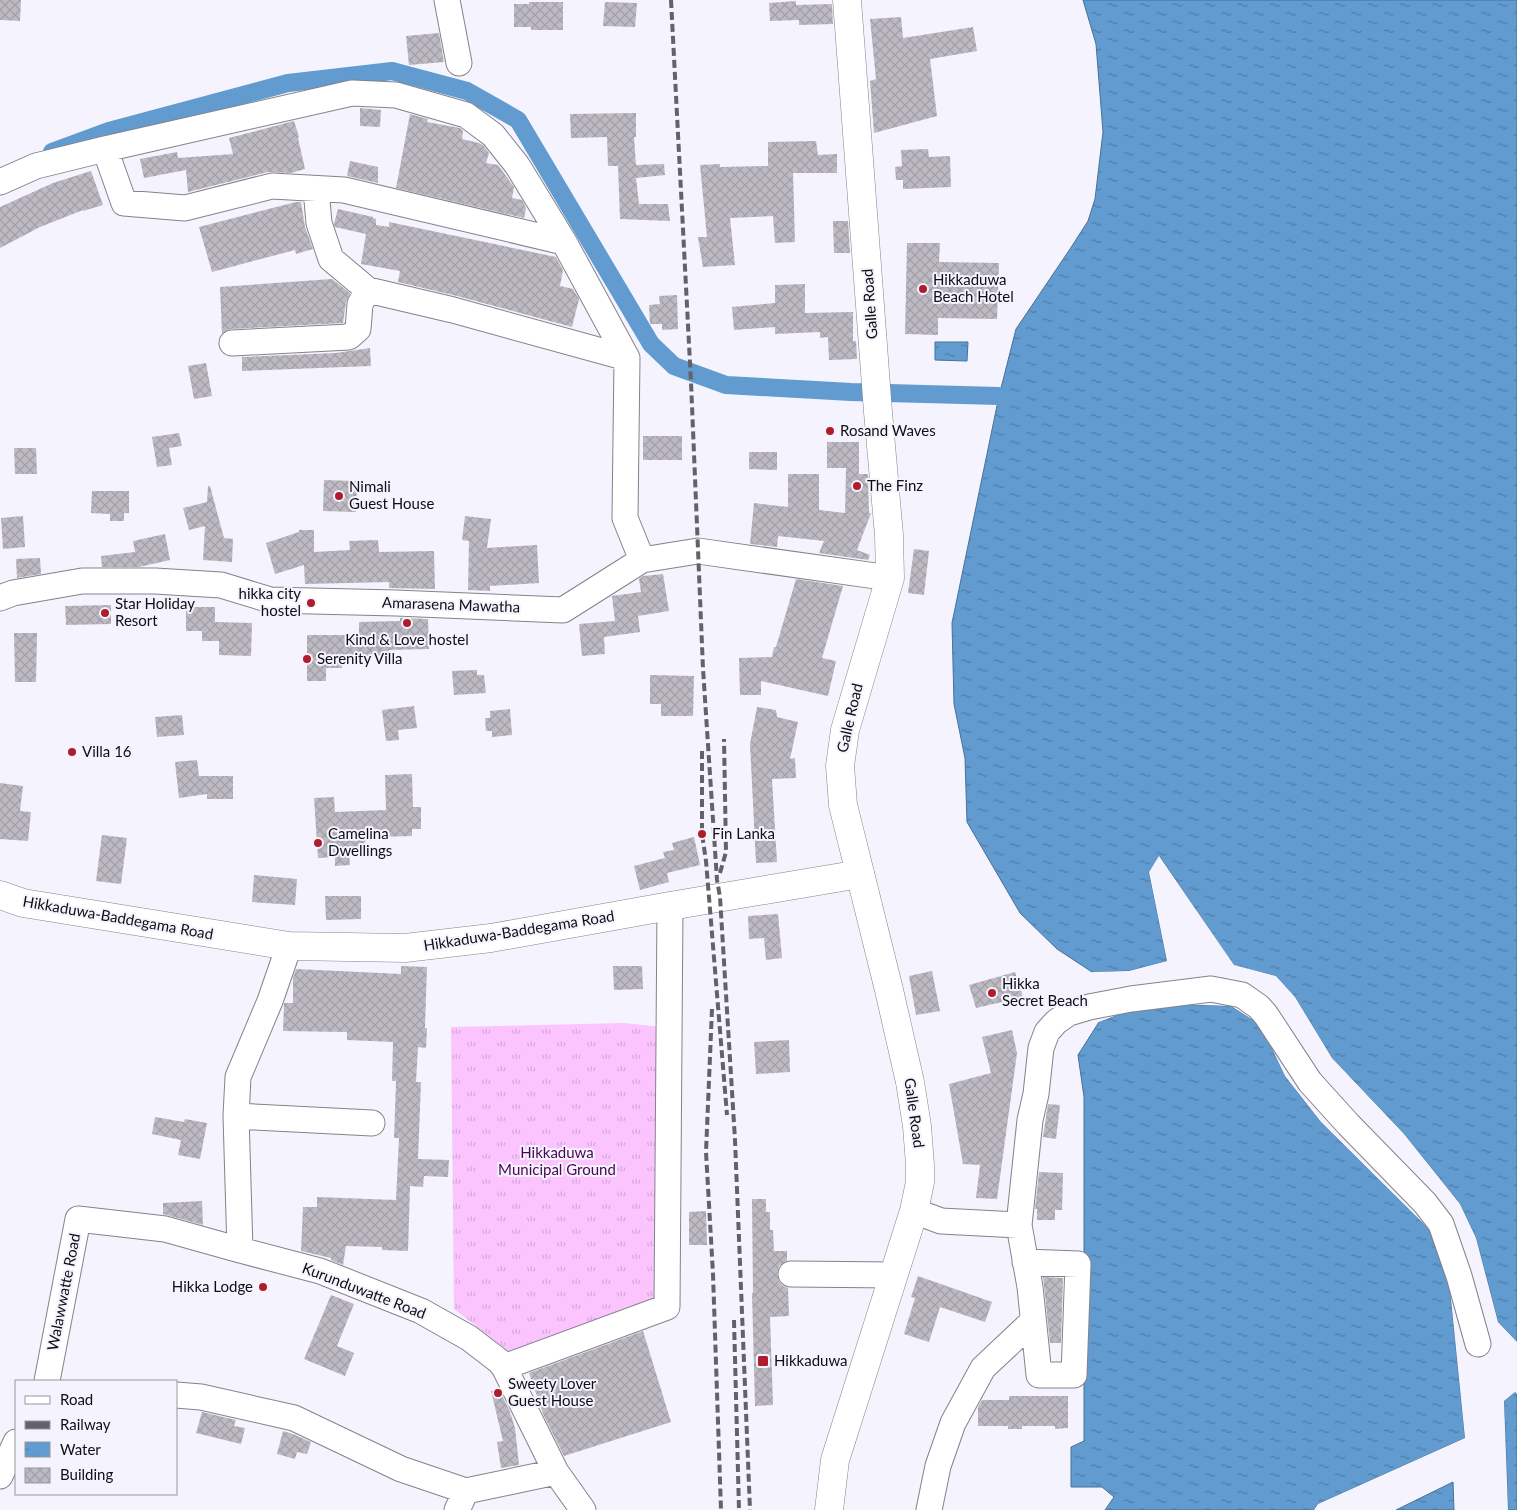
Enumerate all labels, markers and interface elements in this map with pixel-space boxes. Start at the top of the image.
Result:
street label: Galle Road [858,268,880,340]
place label: Hikkaduwa Beach Hotel [933,270,1014,305]
marker: Hikkaduwa Beach Hotel [917,283,929,295]
place label: Rosand Waves [840,421,936,439]
marker: Rosand Waves [824,425,836,437]
place label: The Finz [867,476,923,494]
place label: Nimali Guest House [349,477,434,512]
marker: The Finz [851,480,863,492]
marker: Nimali Guest House [333,490,345,502]
place label: hikka city hostel [239,584,301,619]
street label: Amarasena Mawatha [382,593,520,615]
place label: Star Holiday Resort [115,594,195,629]
marker: hikka city hostel [305,597,317,609]
marker: Star Holiday Resort [99,607,111,619]
marker: Kind & Love hostel [401,617,413,629]
place label: Kind & Love hostel [345,630,469,648]
place label: Serenity Villa [317,649,402,667]
marker: Serenity Villa [301,653,313,665]
street label: Galle Road [832,681,866,754]
place label: Villa 16 [82,742,132,760]
marker: Villa 16 [66,746,78,758]
place label: Camelina Dwellings [328,824,392,859]
place label: Fin Lanka [712,824,775,842]
marker: Fin Lanka [696,828,708,840]
marker: Camelina Dwellings [312,837,324,849]
street label: Hikkaduwa-Baddegama Road [22,891,215,943]
street label: Hikkaduwa-Baddegama Road [422,906,616,954]
place label: Hikka Secret Beach [1002,974,1088,1009]
marker: Hikka Secret Beach [986,987,998,999]
street label: Galle Road [901,1077,929,1149]
park label: Hikkaduwa Municipal Ground [498,1143,616,1178]
street label: Walawwatte Road [43,1232,83,1352]
street label: Kurunduwatte Road [300,1258,429,1322]
place label: Hikka Lodge [172,1277,253,1295]
marker: Hikka Lodge [257,1281,269,1293]
place label: Hikkaduwa [774,1351,848,1369]
marker: Hikkaduwa [756,1354,770,1368]
place label: Sweety Lover Guest House [508,1374,597,1409]
legend [15,1380,178,1495]
marker: Sweety Lover Guest House [492,1387,504,1399]
text: Road [60,1390,93,1408]
text: Railway [60,1415,111,1433]
text: Water [60,1440,101,1458]
text: Building [60,1465,113,1483]

